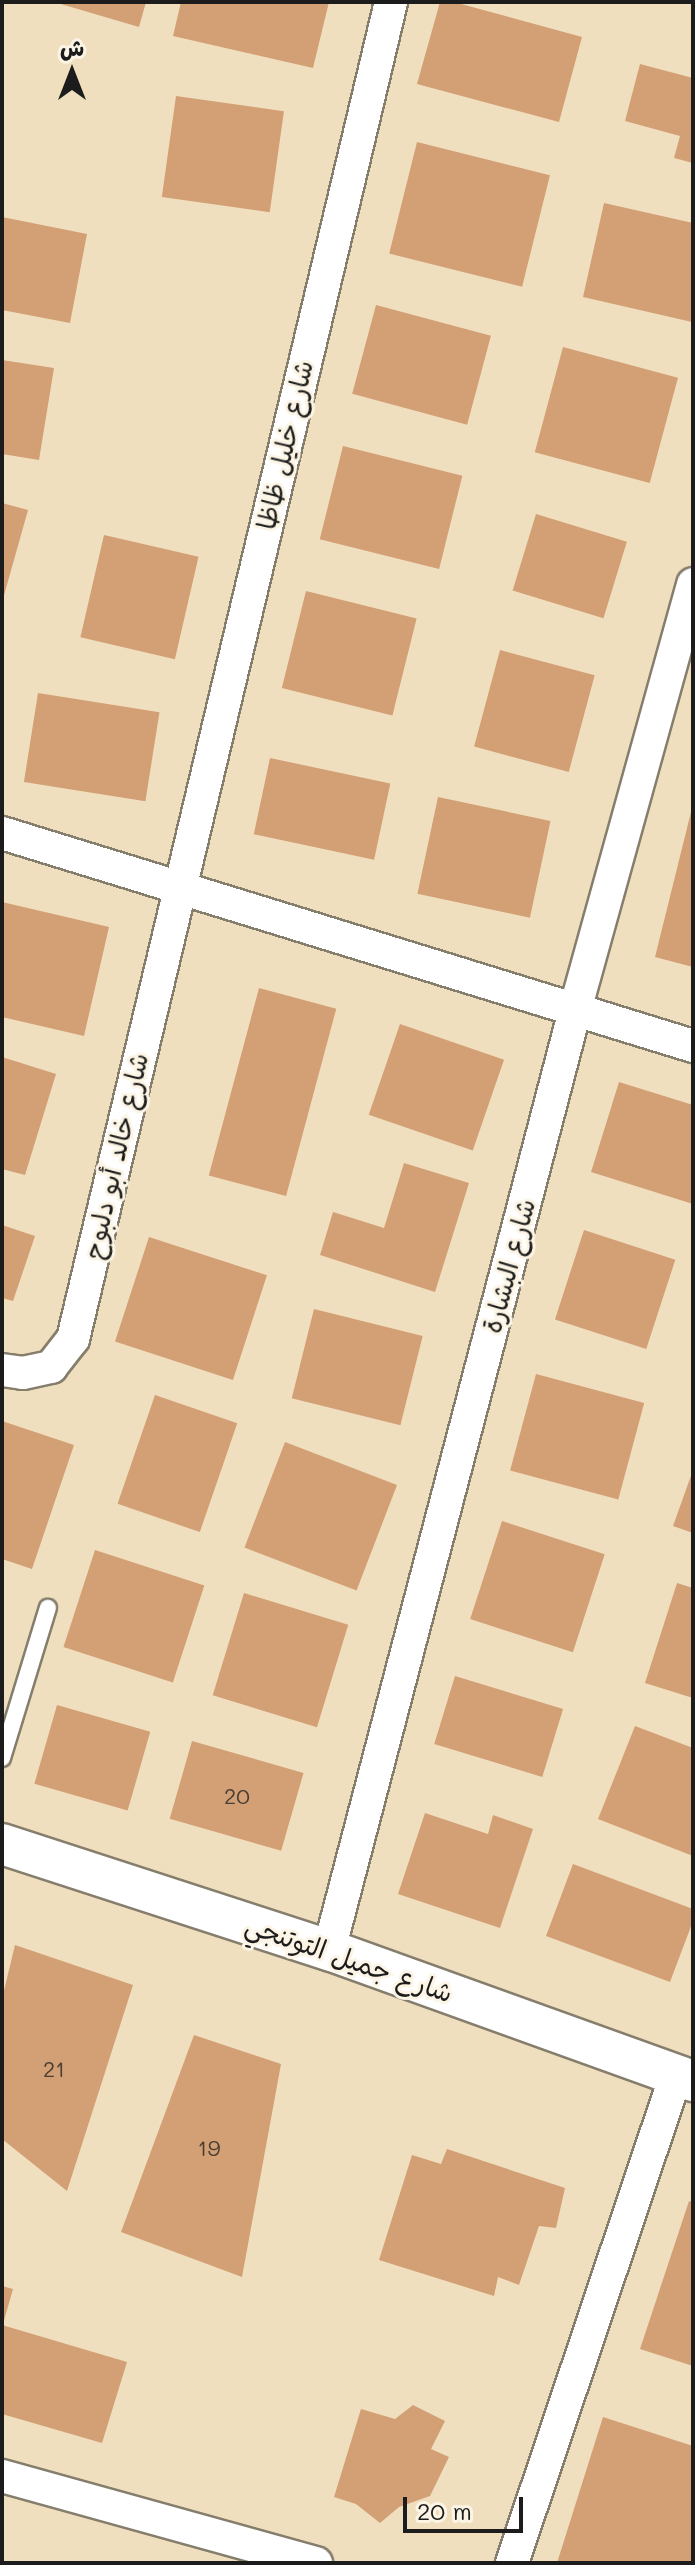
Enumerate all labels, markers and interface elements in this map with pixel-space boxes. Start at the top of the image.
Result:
north arrow [32,32,112,112]
text: ش [60,33,84,62]
street label: شارع خليل ظاظا [250,357,320,533]
street label: شارع خالد أبو دلبوح [77,1050,155,1262]
street label: شارع البشارة [476,1196,542,1336]
house number: 20 [224,1783,250,1809]
street label: شارع جميل التوتنجي [241,1909,457,2009]
house number: 21 [43,2056,65,2082]
house number: 19 [198,2135,220,2161]
scale bar [407,2481,527,2531]
text: 20 m [417,2495,472,2526]

